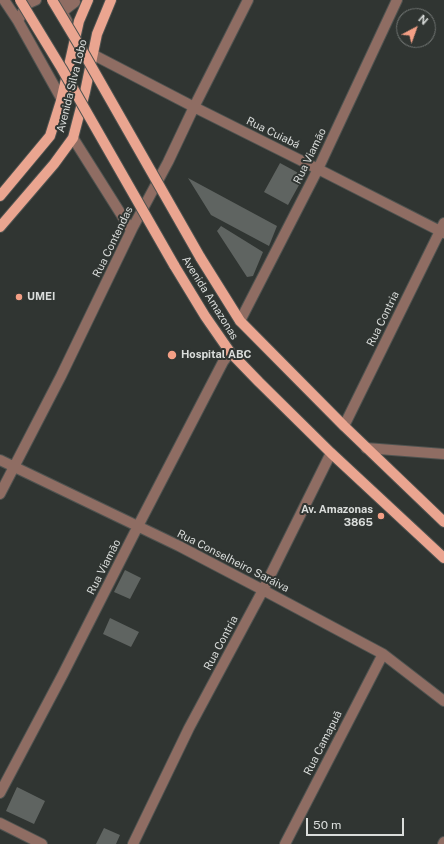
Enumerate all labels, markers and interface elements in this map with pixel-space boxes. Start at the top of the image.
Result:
north arrow [396,8,436,48]
text: N [416,12,430,27]
street label: Avenida Silva Lobo [54,38,90,134]
street label: Rua Cuiabá [244,114,302,152]
street label: Rua Viamão [291,126,329,186]
street label: Rua Contendas [90,204,136,280]
street label: Avenida Amazonas [179,254,241,342]
street label: Rua Contria [364,289,402,349]
place label: UMEI [27,290,55,304]
marker: UMEI [14,292,24,302]
place label: Hospital ABC [181,348,251,362]
marker: Hospital ABC [166,349,178,361]
place label: Av. Amazonas 3865 [301,503,373,529]
marker: Av. Amazonas 3865 [376,511,386,521]
street label: Rua Conselheiro Saráiva [175,527,291,595]
street label: Rua Viamão [84,537,124,597]
street label: Rua Contria [201,614,241,672]
street label: Rua Camapuã [301,709,345,777]
scale bar [308,810,406,836]
text: 50 m [313,818,341,832]

